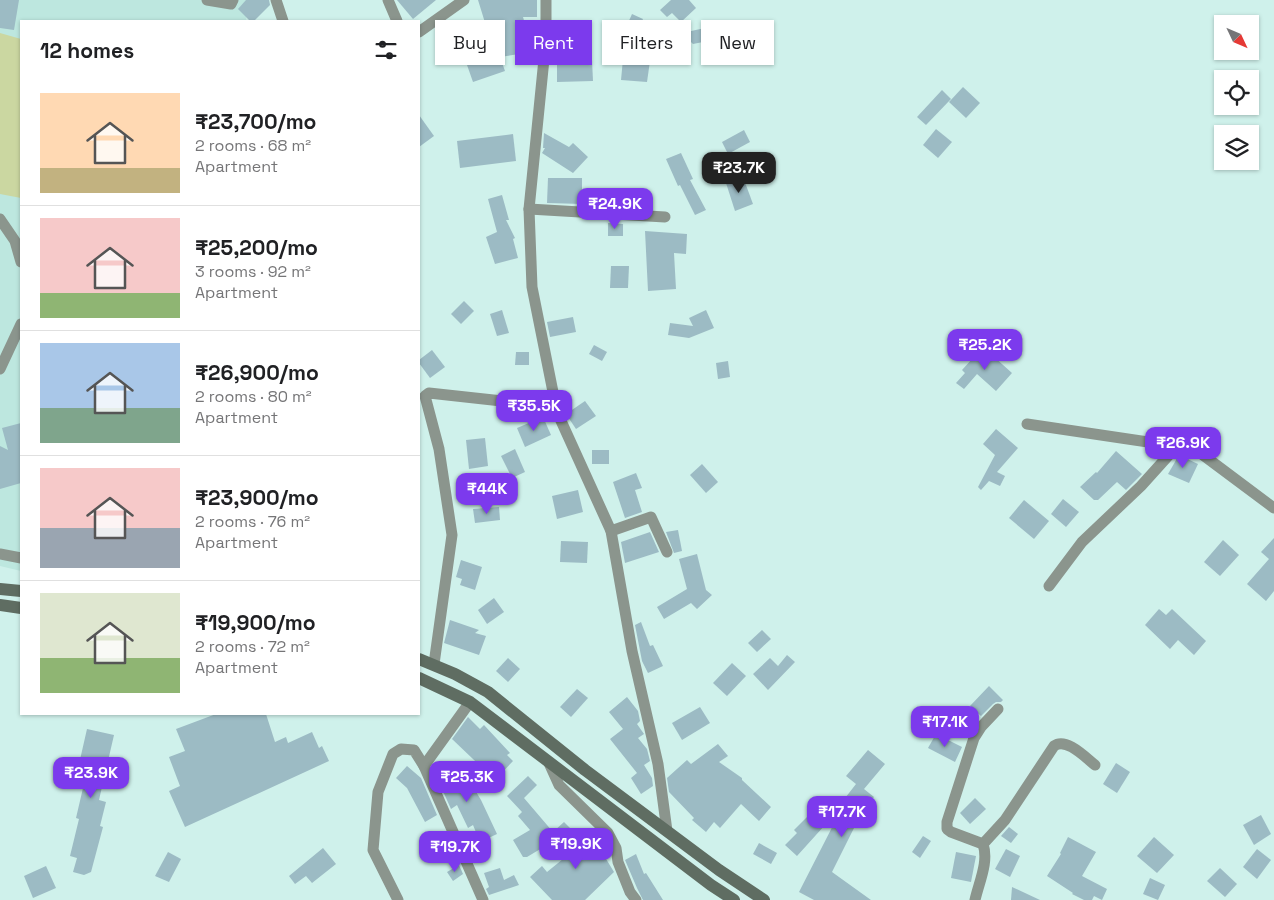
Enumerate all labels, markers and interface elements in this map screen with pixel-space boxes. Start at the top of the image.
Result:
north arrow [1214,15,1259,60]
map controls [1214,15,1259,170]
chip: Buy [435,20,505,65]
chip: Rent [515,20,592,65]
chip: Filters [602,20,691,65]
chip: New [701,20,774,65]
icon: filters [372,36,400,64]
text: 12 homes [40,37,134,64]
button: locate [1214,70,1259,115]
text: ₹23,700/mo [195,108,316,135]
icon: home [80,113,140,173]
button: layers [1214,125,1259,170]
text: 2 rooms · 68 m² [195,135,311,156]
pin: ₹23.7K [698,152,780,194]
text: Apartment [195,156,278,177]
text: ₹23.7K [713,157,765,178]
pin: ₹24.9K [574,188,656,230]
text: ₹24.9K [588,193,642,214]
text: ₹25,200/mo [195,234,318,261]
icon: home [80,238,140,298]
text: 3 rooms · 92 m² [195,261,311,282]
text: Apartment [195,282,278,303]
pin: ₹25.2K [944,328,1026,371]
text: ₹25.2K [958,334,1012,355]
text: ₹26,900/mo [195,359,319,386]
icon: home [80,363,140,423]
text: 2 rooms · 80 m² [195,386,312,407]
pin: ₹35.5K [493,390,575,432]
text: ₹35.5K [507,395,561,416]
text: Apartment [195,407,278,428]
pin: ₹26.9K [1142,426,1224,469]
text: ₹26.9K [1156,432,1210,453]
pin: ₹44K [457,472,517,515]
text: ₹44K [467,478,507,499]
text: ₹23,900/mo [195,484,319,511]
icon: home [80,488,140,548]
text: 2 rooms · 76 m² [195,511,310,532]
text: Apartment [195,532,278,553]
text: ₹19,900/mo [195,609,316,636]
icon: home [80,613,140,673]
text: 2 rooms · 72 m² [195,636,310,657]
text: Apartment [195,657,278,678]
pin: ₹17.1K [904,706,986,748]
text: ₹17.1K [922,711,968,732]
pin: ₹23.9K [50,756,132,799]
pin: ₹25.3K [426,760,508,803]
text: ₹23.9K [64,762,118,783]
text: ₹25.3K [440,766,494,787]
pin: ₹17.7K [801,796,883,838]
text: ₹17.7K [818,801,866,822]
pin: ₹19.9K [535,828,617,870]
pin: ₹19.7K [414,830,496,873]
text: ₹19.9K [550,833,602,854]
text: ₹19.7K [430,836,480,857]

